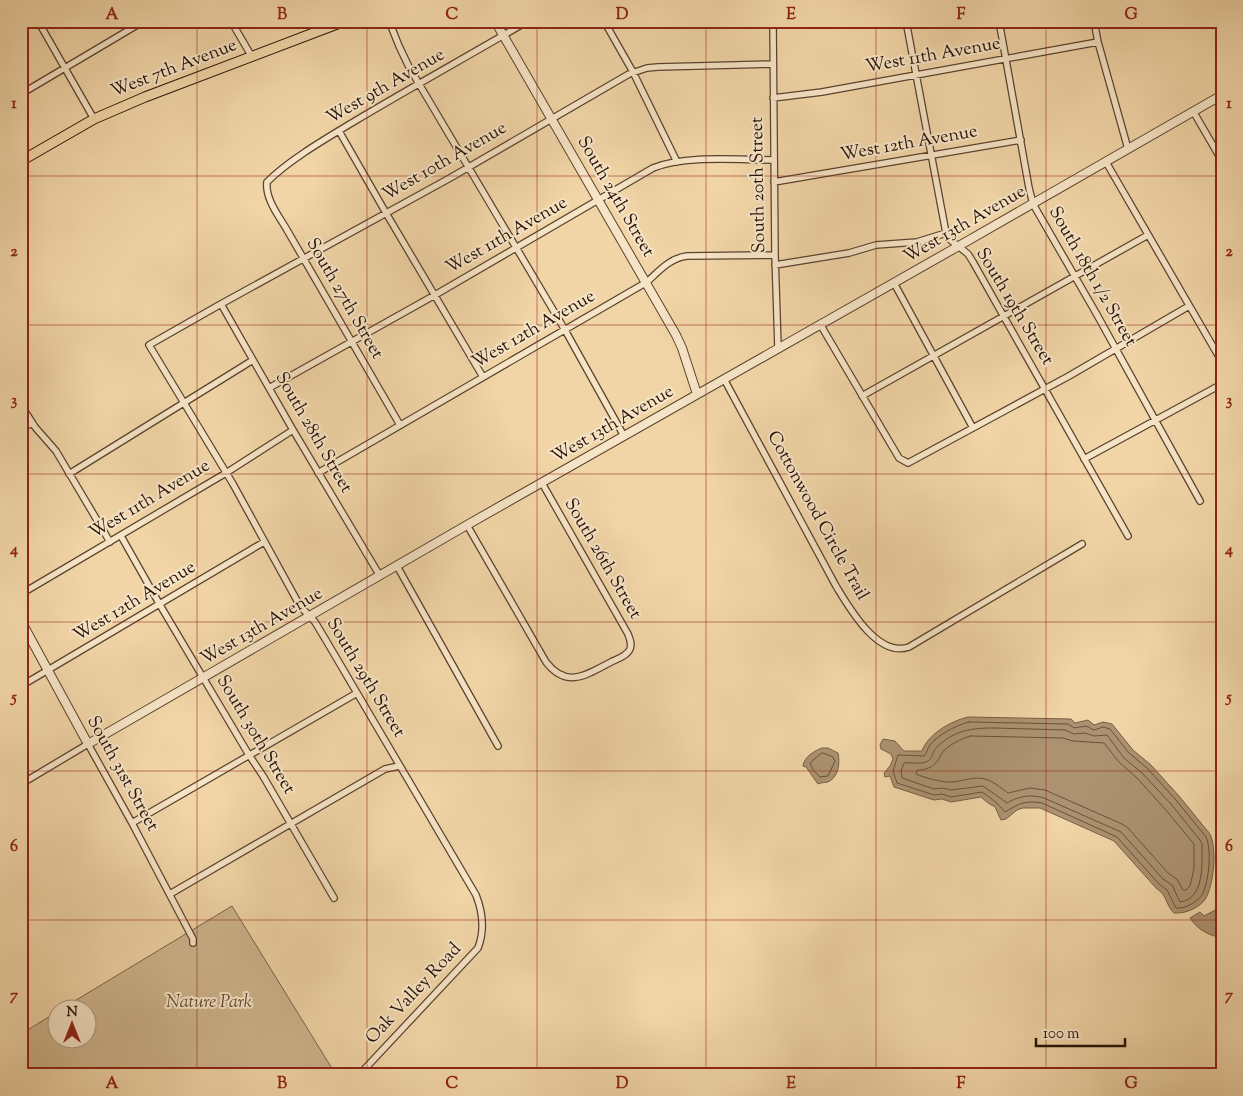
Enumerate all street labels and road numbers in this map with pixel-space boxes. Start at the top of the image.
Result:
street label: West 11th Avenue [863,31,1003,81]
street label: West 7th Avenue [107,33,241,105]
street label: West 9th Avenue [322,42,450,132]
street label: West 10th Avenue [378,116,512,208]
street label: South 20th Street [745,117,773,253]
street label: West 12th Avenue [838,119,980,169]
street label: South 24th Street [570,132,660,262]
street label: West 13th Avenue [899,179,1031,271]
street label: West 11th Avenue [441,191,573,281]
street label: South 18th 1/2 Street [1041,202,1143,352]
street label: South 27th Street [299,234,389,364]
street label: South 19th Street [969,243,1059,371]
street label: West 12th Avenue [467,284,601,376]
street label: South 28th Street [268,368,358,498]
street label: West 13th Avenue [547,379,679,471]
street label: Cottonwood Circle Trail [760,427,874,605]
street label: West 11th Avenue [85,454,215,546]
street label: South 26th Street [557,494,647,624]
street label: West 12th Avenue [69,555,201,649]
street label: West 13th Avenue [196,581,328,673]
street label: South 29th Street [319,613,411,743]
street label: South 30th Street [209,670,301,800]
street label: South 31st Street [79,712,165,836]
street label: Oak Valley Road [360,937,468,1051]

